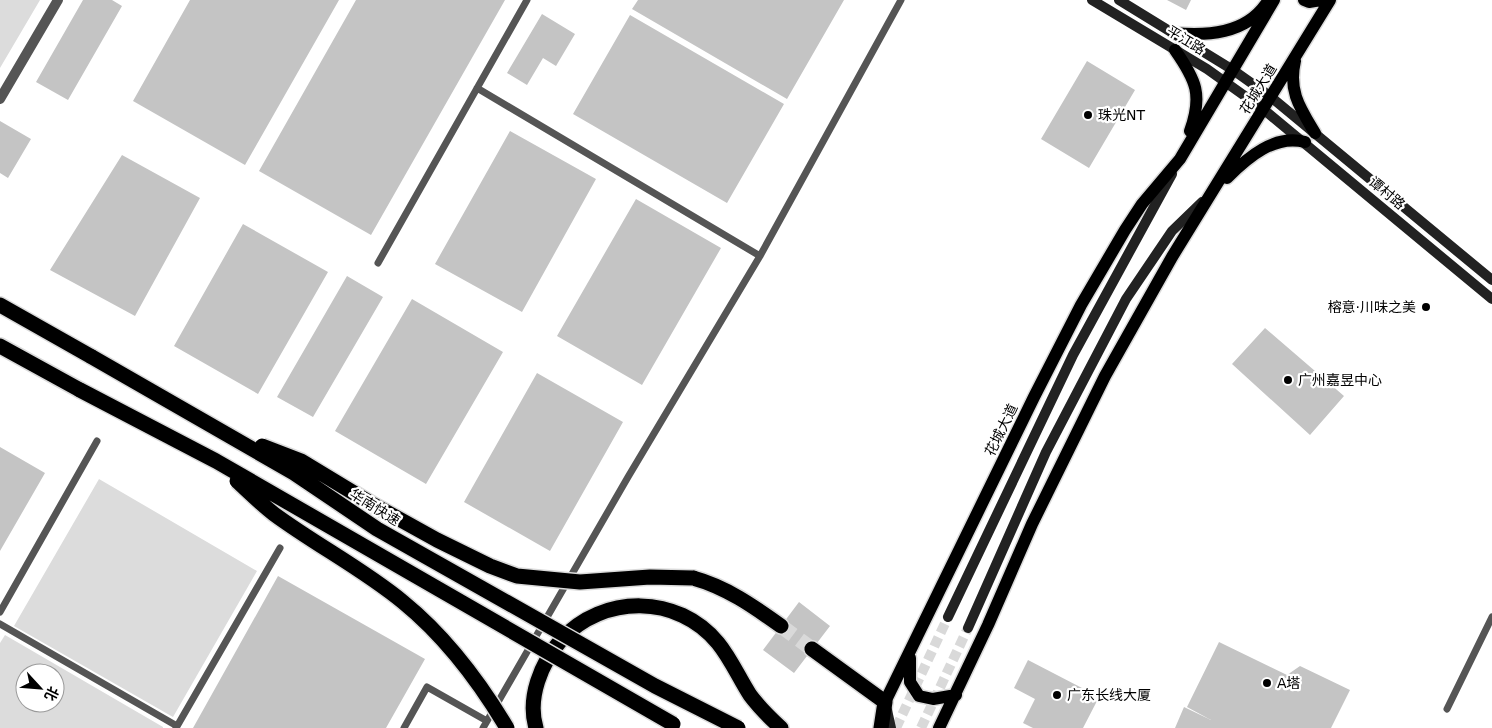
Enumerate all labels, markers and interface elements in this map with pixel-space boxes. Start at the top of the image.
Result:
street label: 平江路 [1164,22,1208,58]
street label: 花城大道 [1236,61,1280,117]
place label: 珠光NT [1098,107,1145,123]
marker: 珠光NT [1082,109,1094,121]
street label: 谭村路 [1366,173,1408,213]
place label: 榕意·川味之美 [1328,299,1416,315]
marker: 榕意·川味之美 [1420,301,1432,313]
place label: 广州嘉昱中心 [1298,372,1382,388]
marker: 广州嘉昱中心 [1282,374,1294,386]
street label: 花城大道 [982,401,1020,459]
street label: 华南快速 [347,485,403,529]
north arrow [15,663,65,713]
place label: A塔 [1277,675,1301,691]
marker: A塔 [1261,677,1273,689]
text: 北 [41,684,62,703]
place label: 广东长线大厦 [1067,687,1151,703]
marker: 广东长线大厦 [1051,689,1063,701]

